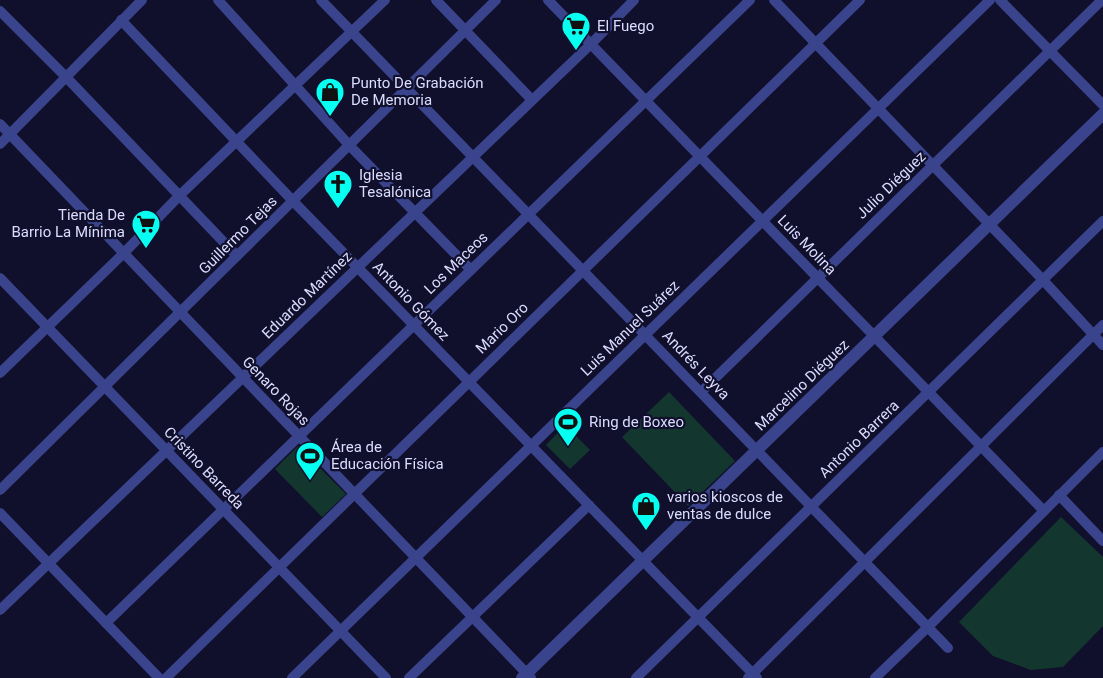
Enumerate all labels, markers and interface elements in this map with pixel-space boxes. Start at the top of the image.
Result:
supermarket icon: El Fuego [560,10,592,52]
place label: El Fuego [597,17,654,35]
place label: Punto De Grabación De Memoria [351,74,484,109]
shop icon: Punto De Grabación De Memoria [314,76,346,118]
street label: Julio Diéguez [853,147,929,223]
place label: Iglesia Tesalónica [359,166,431,201]
church icon: Iglesia Tesalónica [322,168,354,210]
street label: Guillermo Tejas [195,192,281,278]
place label: Tienda De Barrio La Mínima [11,206,125,241]
supermarket icon: Tienda De Barrio La Mínima [130,208,162,250]
street label: Luis Molina [774,211,840,279]
street label: Los Maceos [420,228,492,298]
street label: Eduardo Martínez [258,248,356,342]
street label: Antonio Gómez [369,258,453,344]
street label: Luis Manuel Suárez [577,276,683,380]
street label: Mario Oro [472,299,532,357]
street label: Andrés Leyva [659,327,733,403]
street label: Marcelino Diéguez [751,336,853,434]
street label: Genaro Rojas [239,353,313,429]
street label: Antonio Barrera [815,396,903,482]
sports icon: Ring de Boxeo [552,406,584,448]
place label: Ring de Boxeo [589,413,684,431]
street label: Cristino Barreda [160,423,248,513]
place label: Área de Educación Física [331,438,444,473]
sports icon: Área de Educación Física [294,440,326,482]
place label: varios kioscos de ventas de dulce [667,488,783,523]
shop icon: varios kioscos de ventas de dulce [630,490,662,532]

